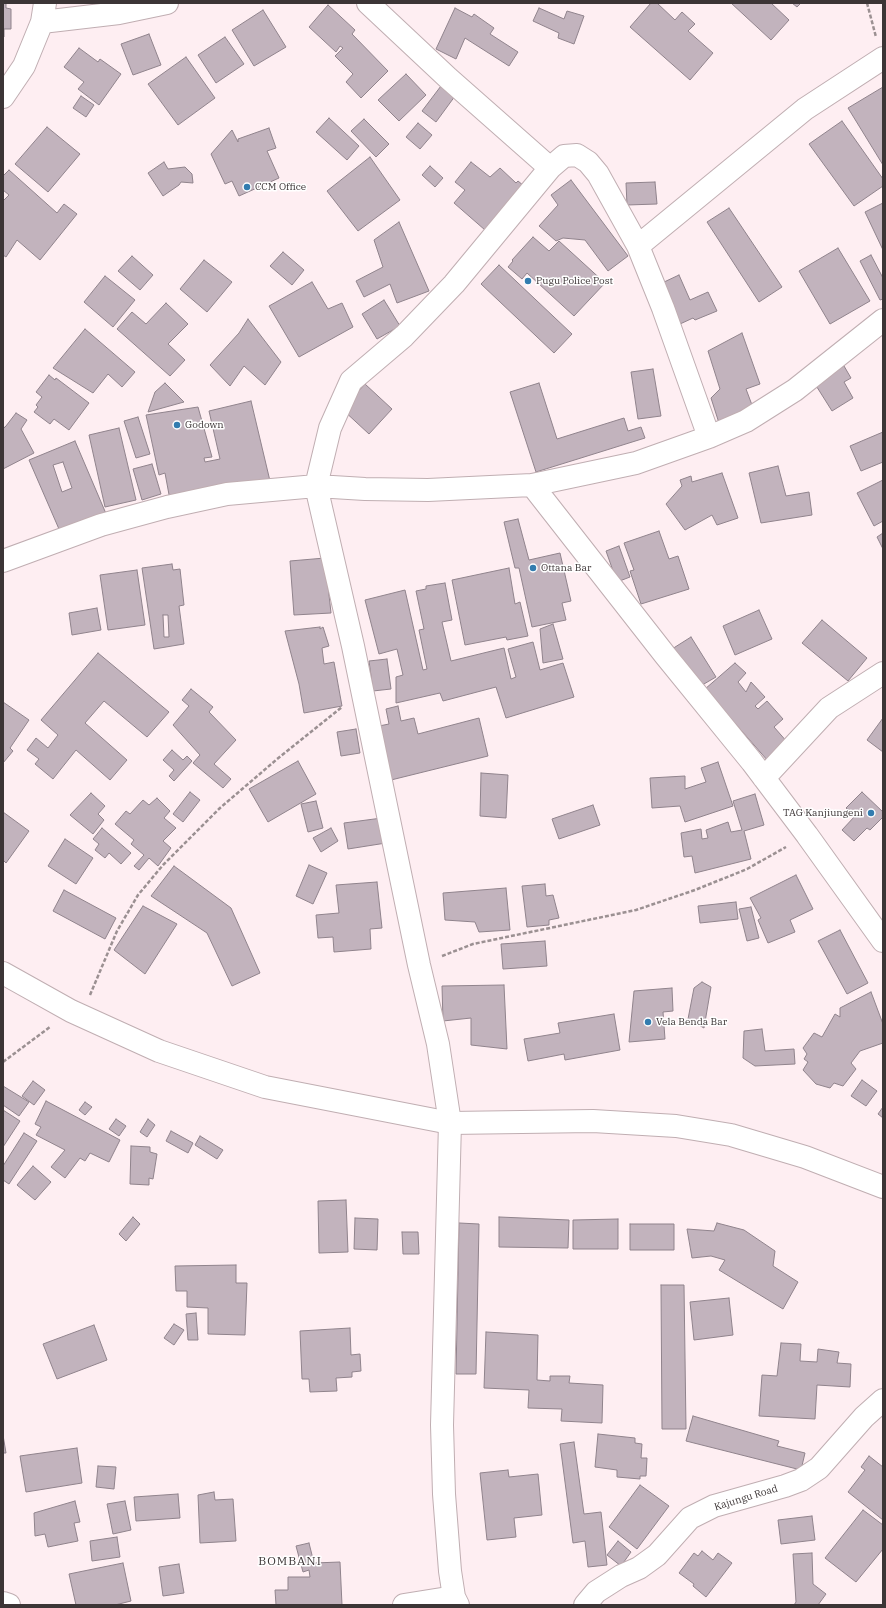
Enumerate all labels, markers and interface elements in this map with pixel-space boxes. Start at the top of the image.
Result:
place label: CCM Office [255,181,306,193]
marker: CCM Office [242,182,252,192]
place label: Pugu Police Post [536,275,613,287]
marker: Pugu Police Post [523,276,533,286]
place label: Godown [185,419,224,431]
marker: Godown [172,420,182,430]
place label: Ottana Bar [541,562,591,574]
marker: Ottana Bar [528,563,538,573]
place label: TAG Kanjiungeni [783,807,863,819]
marker: TAG Kanjiungeni [866,808,876,818]
place label: Vela Benda Bar [656,1016,727,1028]
marker: Vela Benda Bar [643,1017,653,1027]
street label: Kajungu Road [713,1483,779,1513]
district label: BOMBANI [258,1555,322,1569]

